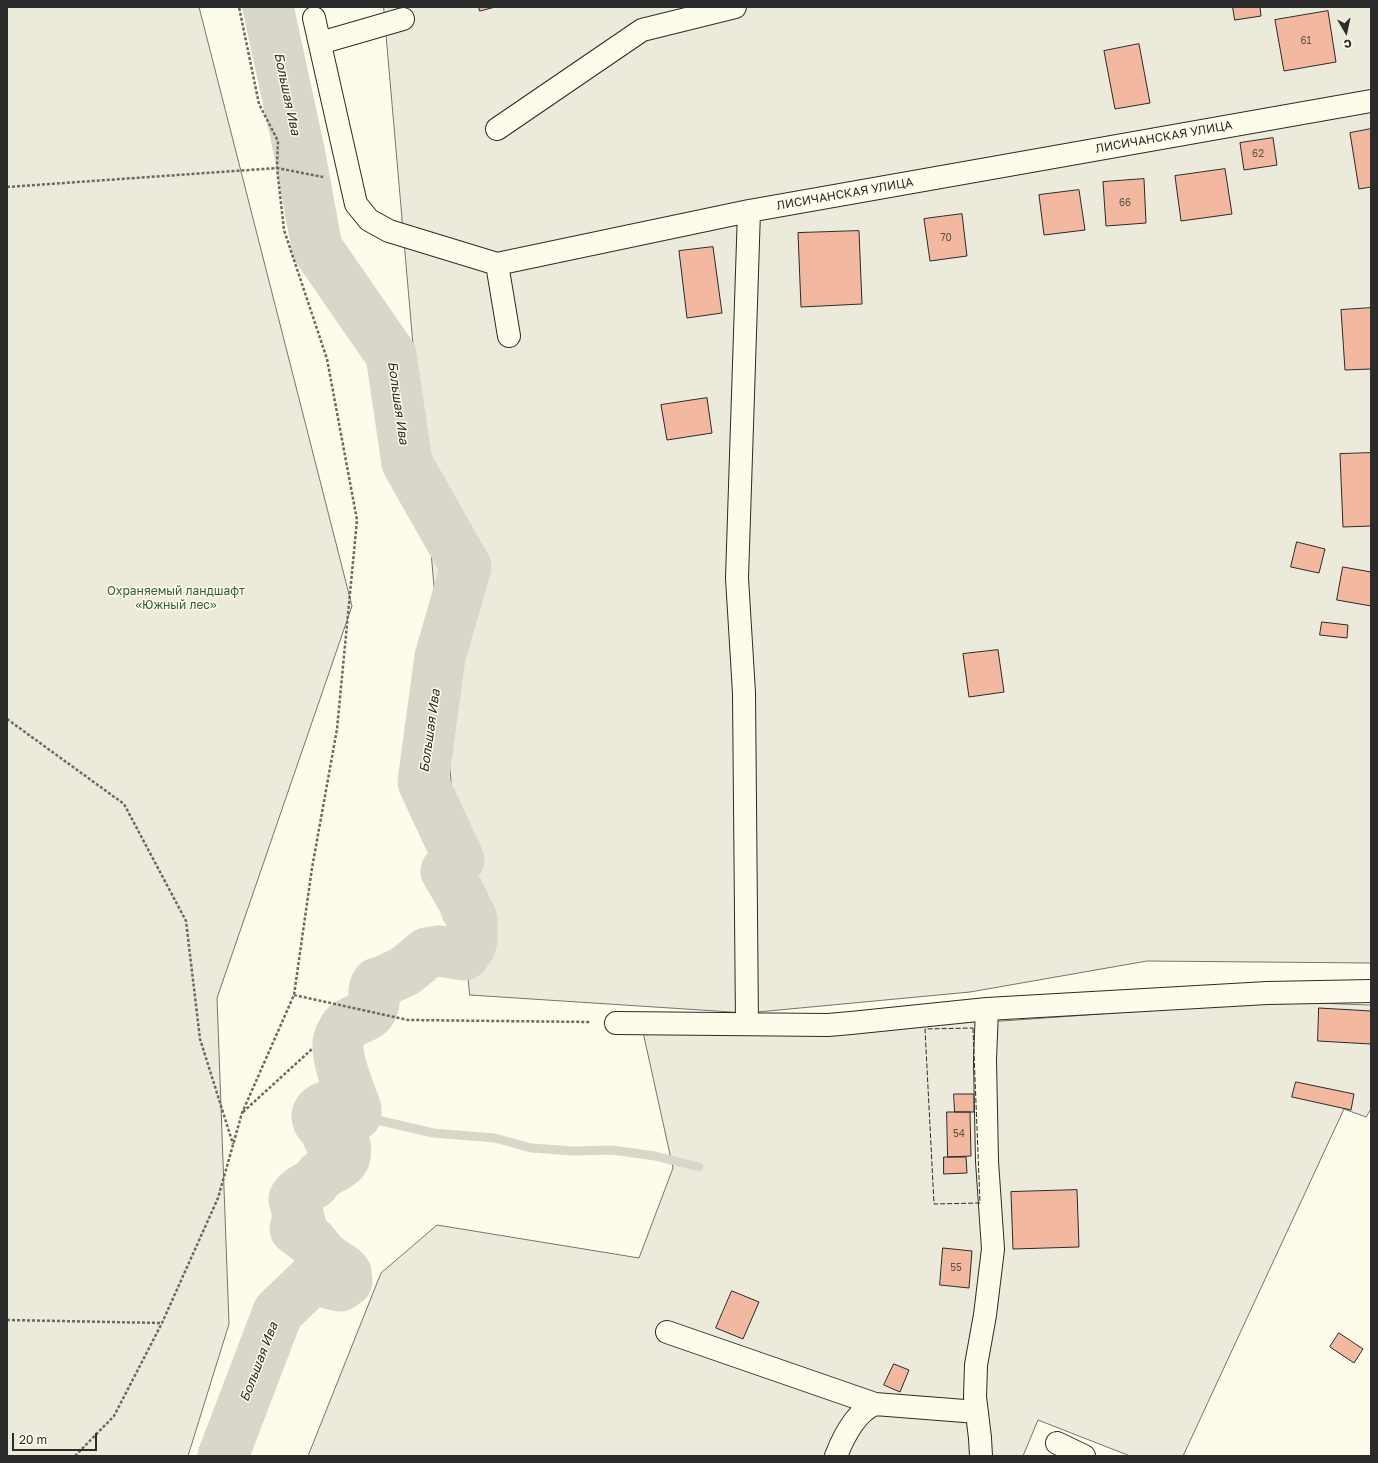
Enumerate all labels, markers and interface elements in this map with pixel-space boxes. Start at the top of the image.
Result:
north arrow [1326,12,1366,52]
house number: 61 [1301,35,1311,47]
text: С [1343,37,1353,51]
water label: Большая Ива [271,51,303,137]
street label: ЛИСИЧАНСКАЯ УЛИЦА [1094,118,1234,156]
house number: 62 [1252,148,1264,160]
street label: ЛИСИЧАНСКАЯ УЛИЦА [775,175,915,213]
house number: 66 [1119,197,1131,209]
house number: 70 [940,232,952,244]
water label: Большая Ива [384,360,412,446]
park label: Охраняемый ландшафт «Южный лес» [107,584,245,612]
water label: Большая Ива [416,688,444,774]
house number: 54 [953,1128,965,1140]
house number: 55 [950,1262,962,1274]
water label: Большая Ива [237,1320,281,1404]
scale bar [14,1425,99,1451]
text: 20 m [19,1432,47,1447]

